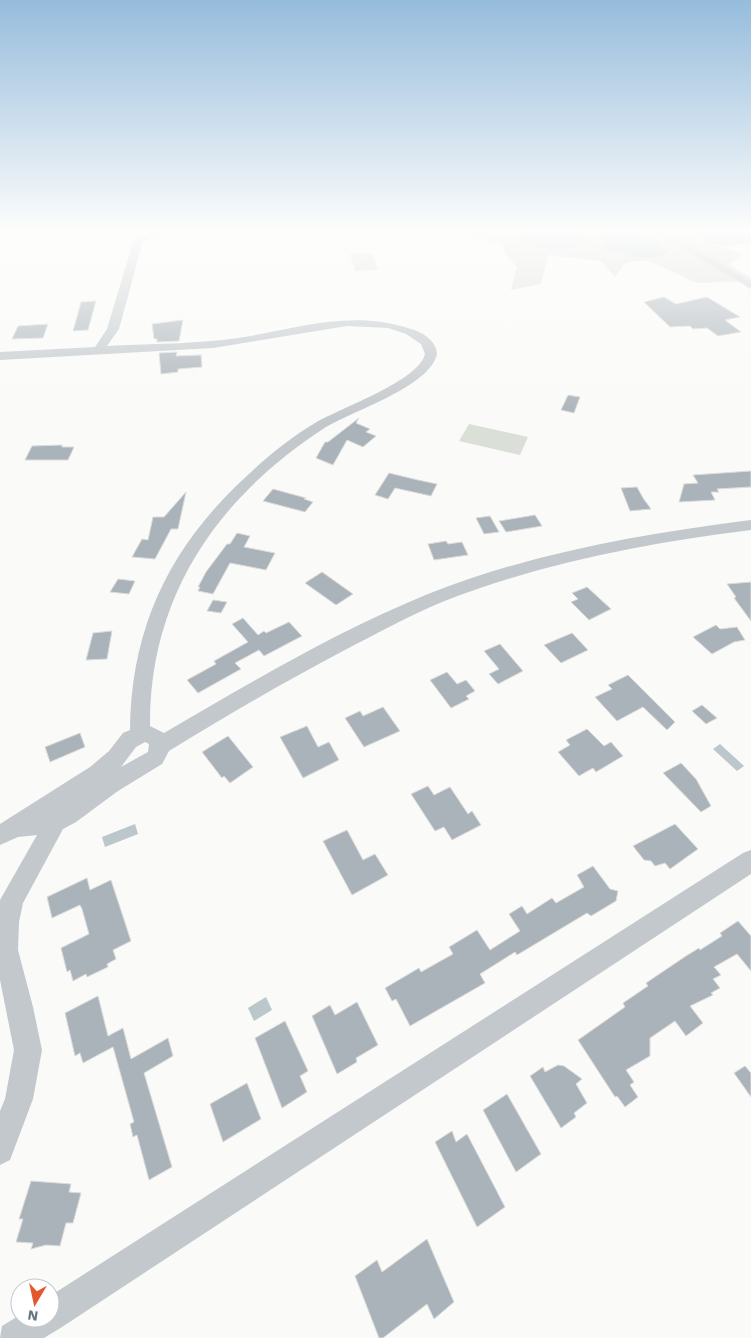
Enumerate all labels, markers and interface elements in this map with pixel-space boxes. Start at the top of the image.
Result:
north arrow [10,1278,60,1328]
text: N [27,1307,39,1325]

